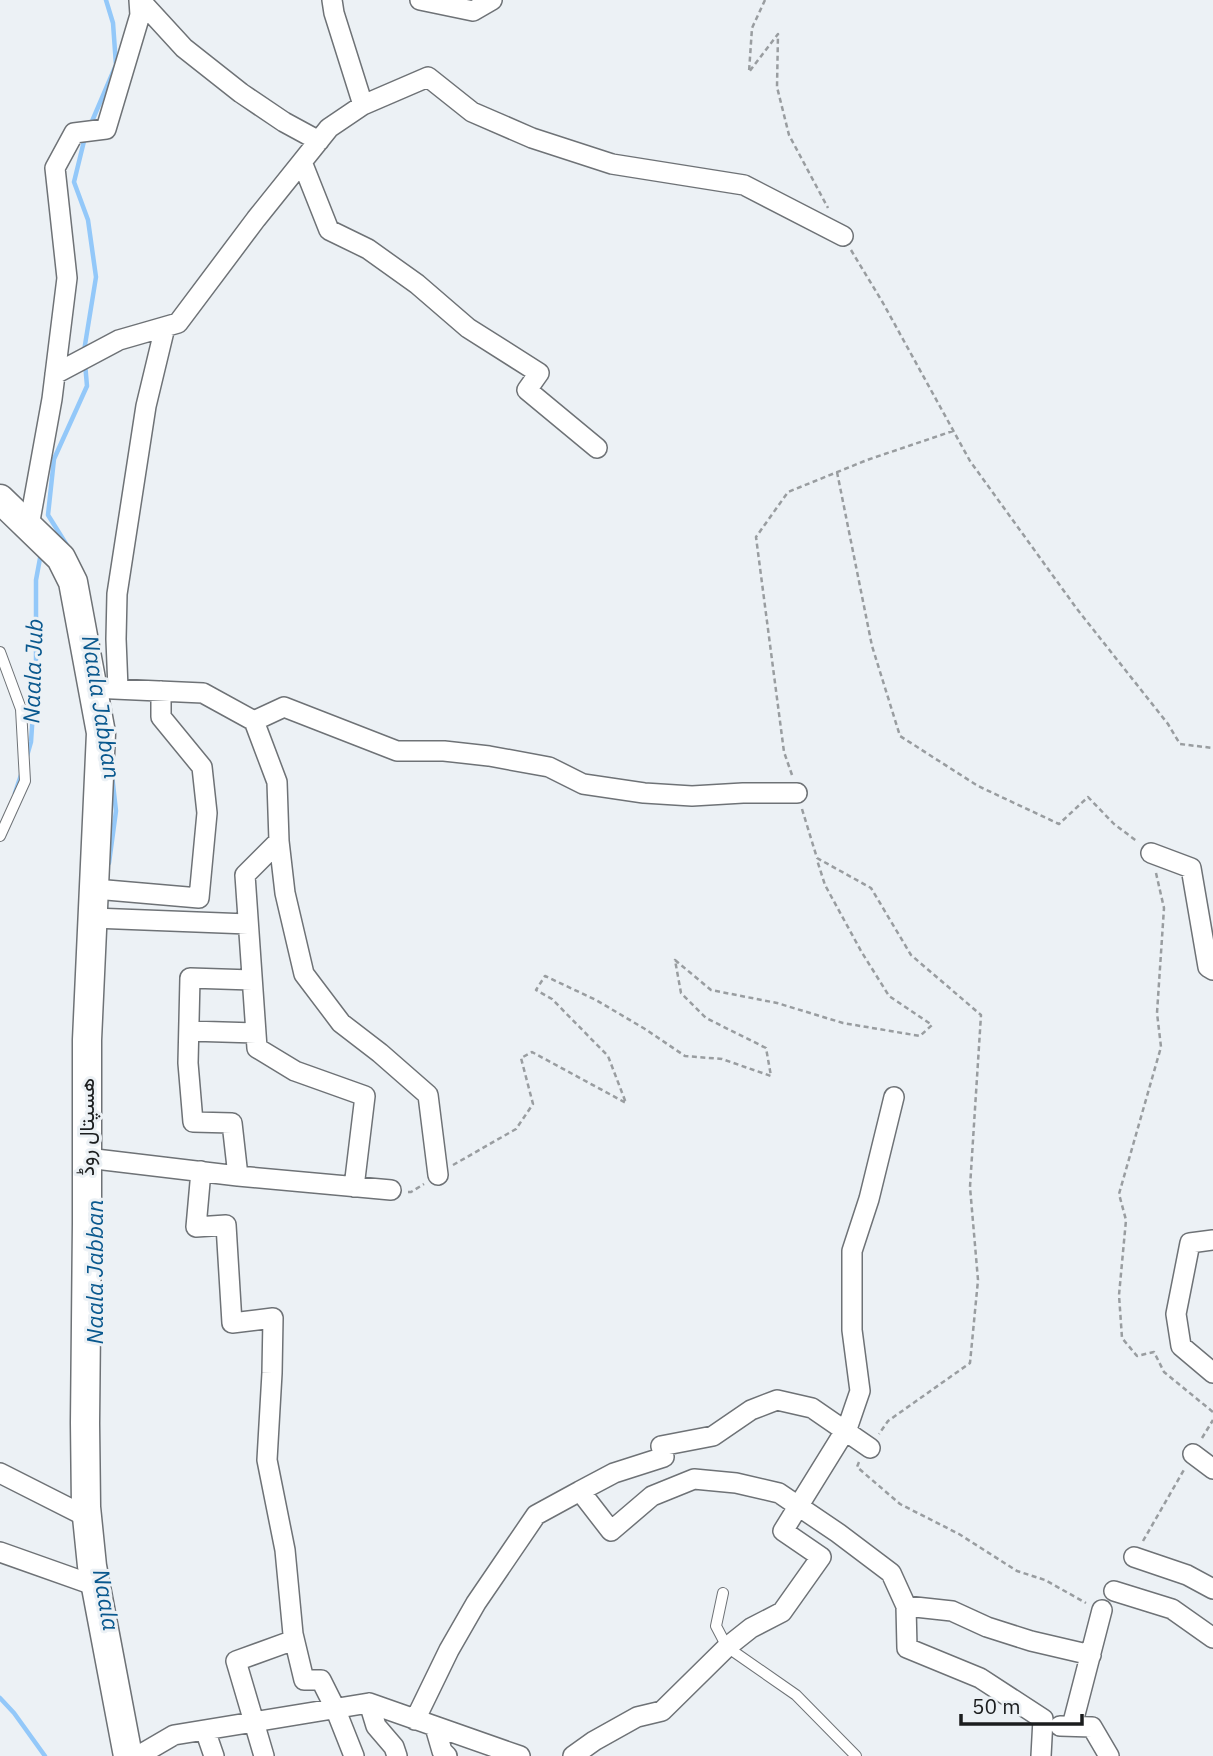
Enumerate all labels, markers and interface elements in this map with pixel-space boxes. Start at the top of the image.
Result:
water label: Naala Jub [15,618,49,724]
water label: Naala Jabban [76,633,128,781]
street label: ھسپتال روڈ [72,1078,101,1176]
water label: Naala Jabban [79,1199,109,1345]
water label: Naala [87,1567,127,1633]
scale bar [961,1682,1082,1726]
text: 50 m [972,1692,1021,1720]

